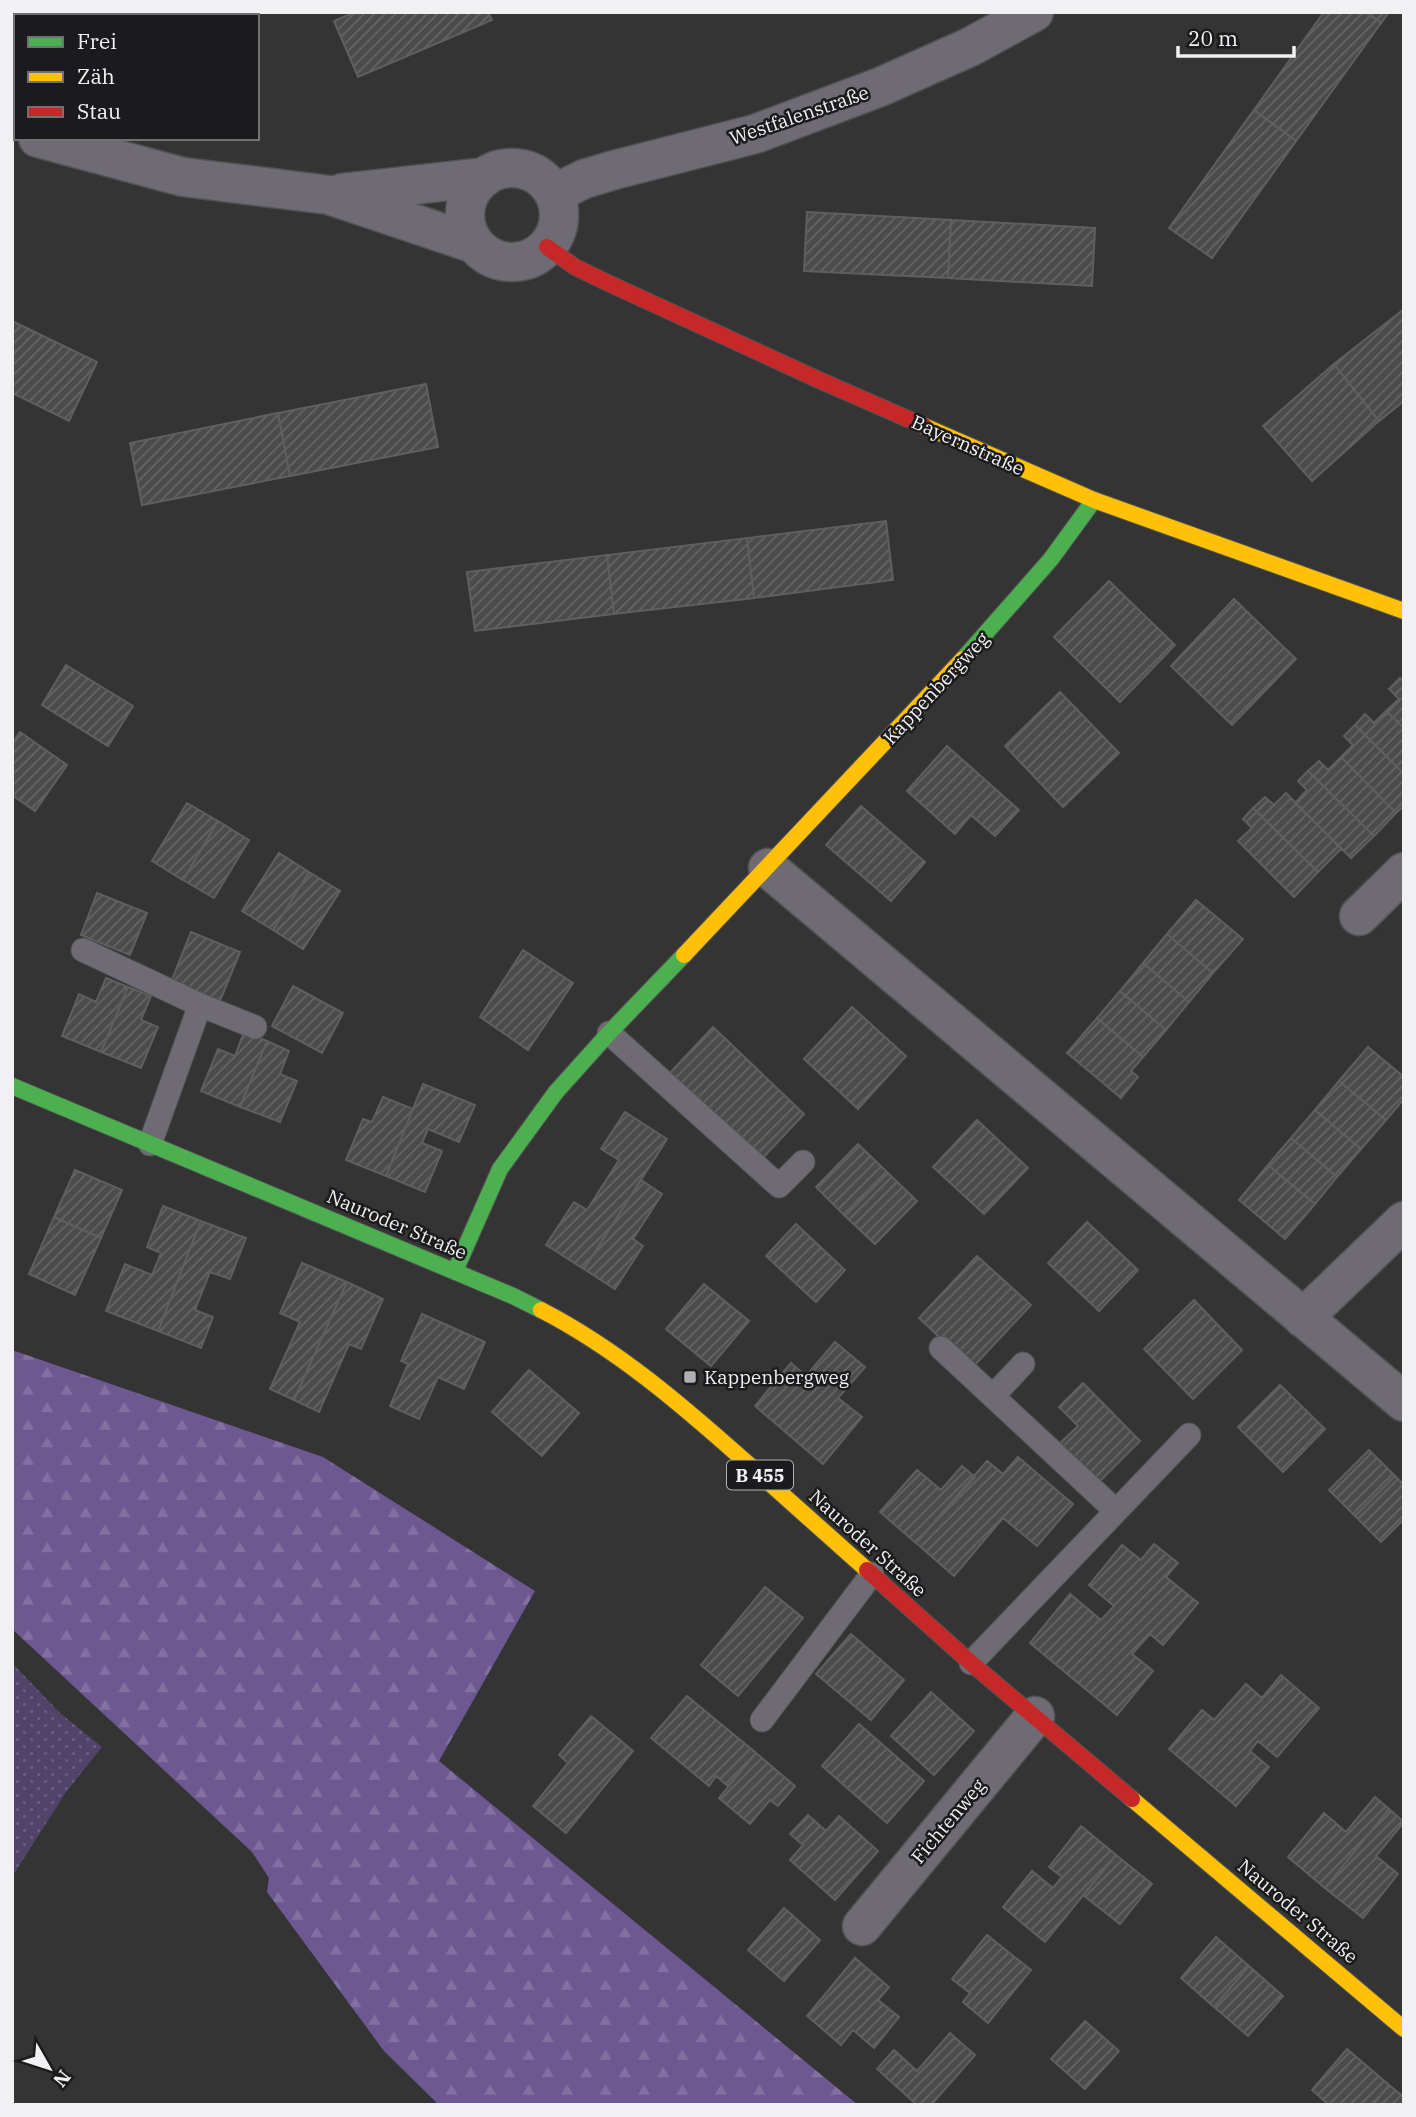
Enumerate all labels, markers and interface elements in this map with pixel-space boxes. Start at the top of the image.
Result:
legend [14,14,259,140]
scale bar [1178,14,1294,58]
text: 20 m [1188,24,1238,52]
text: Frei [77,27,117,55]
text: Zäh [77,62,115,90]
street label: Westfalenstraße [726,80,872,150]
text: Stau [77,97,121,125]
street label: Bayernstraße [908,410,1028,480]
street label: Kappenbergweg [878,626,995,749]
street label: Nauroder Straße [323,1184,471,1264]
place label: Kappenbergweg [704,1365,850,1389]
marker: Kappenbergweg [682,1369,698,1385]
road number: B 455 [727,1460,793,1490]
street label: Nauroder Straße [804,1484,932,1602]
street label: Fichtenweg [906,1773,991,1868]
street label: Nauroder Straße [1233,1854,1363,1968]
north arrow [14,2033,84,2103]
text: N [48,2065,76,2092]

